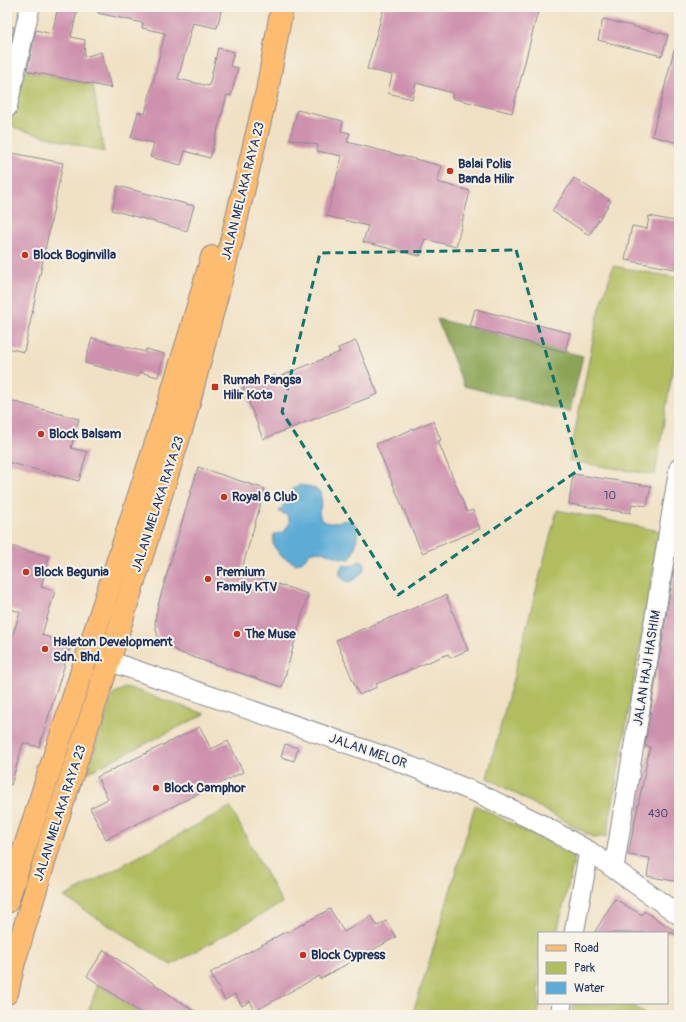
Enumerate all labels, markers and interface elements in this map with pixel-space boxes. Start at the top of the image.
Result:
street label: JALAN MELAKA RAYA 23 [218,120,268,262]
place label: Balai Polis Banda Hilir [458,156,515,187]
marker: Balai Polis Banda Hilir [445,166,455,176]
place label: Block Boginvilla [33,247,116,263]
marker: Block Boginvilla [20,250,30,260]
place label: Rumah Pangsa Hilir Kota [223,372,301,403]
marker: Rumah Pangsa Hilir Kota [210,382,220,392]
place label: Block Balsam [49,426,122,442]
marker: Block Balsam [36,429,46,439]
street label: JALAN MELAKA RAYA 23 [128,434,188,574]
place label: Royal 8 Club [232,489,298,505]
house number: 10 [604,489,616,502]
marker: Royal 8 Club [219,492,229,502]
place label: Block Begunia [34,564,109,580]
place label: Premium Family KTV [216,564,277,595]
marker: Block Begunia [21,567,31,577]
marker: Premium Family KTV [203,574,213,584]
street label: JALAN HAJI HASHIM [630,609,664,727]
place label: The Muse [244,626,296,642]
marker: The Muse [232,629,242,639]
place label: Haleton Development Sdn. Bhd. [53,634,173,665]
marker: Haleton Development Sdn. Bhd. [40,644,50,654]
street label: JALAN MELOR [327,730,409,772]
street label: JALAN MELAKA RAYA 23 [30,743,90,883]
place label: Block Camphor [164,780,246,796]
marker: Block Camphor [151,783,161,793]
house number: 430 [648,807,668,820]
legend [538,932,668,1004]
text: Road [574,941,599,956]
place label: Block Cypress [311,947,386,963]
marker: Block Cypress [298,950,308,960]
text: Park [574,961,595,976]
text: Water [574,981,605,996]

